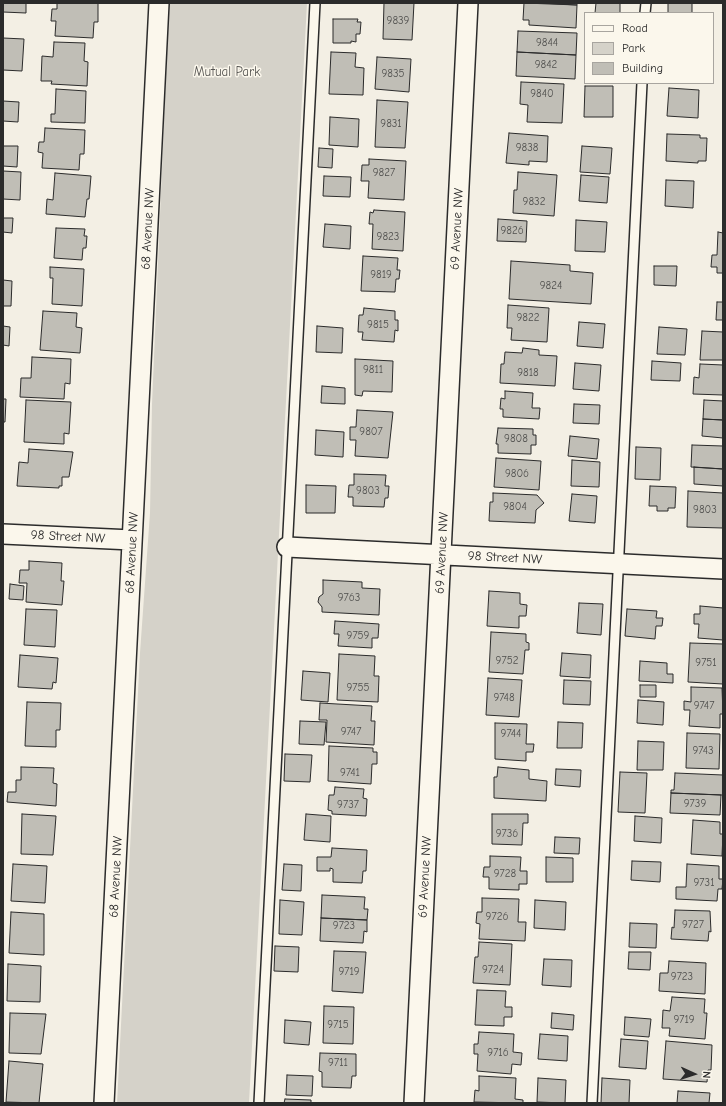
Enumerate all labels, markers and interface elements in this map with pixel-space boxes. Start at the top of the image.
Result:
legend [584,12,714,84]
house number: 9839 [387,14,409,28]
text: Road [622,21,648,35]
house number: 9844 [536,36,558,50]
text: Park [622,41,645,55]
house number: 9842 [535,58,557,72]
text: Building [622,61,663,75]
park label: Mutual Park [194,64,260,80]
house number: 9835 [381,67,405,81]
house number: 9840 [530,87,554,101]
house number: 9831 [380,117,402,131]
house number: 9838 [516,141,538,155]
house number: 9827 [373,166,395,180]
street label: 68 Avenue NW [138,188,158,270]
street label: 69 Avenue NW [447,188,467,270]
house number: 9832 [523,195,545,209]
house number: 9826 [500,224,524,238]
house number: 9823 [377,230,399,244]
house number: 9819 [370,268,392,282]
house number: 9824 [540,279,562,293]
house number: 9822 [516,311,540,325]
house number: 9815 [367,318,389,332]
house number: 9811 [363,363,383,377]
house number: 9818 [517,366,539,380]
house number: 9807 [359,425,383,439]
house number: 9808 [504,432,528,446]
house number: 9806 [505,467,529,481]
house number: 9803 [356,484,380,498]
house number: 9804 [503,500,527,514]
house number: 9803 [693,503,717,517]
street label: 68 Avenue NW [122,512,142,594]
street label: 69 Avenue NW [432,512,452,594]
street label: 98 Street NW [30,527,106,547]
street label: 98 Street NW [467,548,543,568]
house number: 9763 [338,591,360,605]
house number: 9759 [347,629,369,643]
house number: 9752 [496,654,518,668]
house number: 9751 [695,656,717,670]
house number: 9755 [347,681,369,695]
house number: 9748 [493,691,515,705]
house number: 9747 [694,699,714,713]
house number: 9747 [341,725,361,739]
house number: 9744 [501,727,521,741]
house number: 9743 [692,744,714,758]
house number: 9741 [340,766,360,780]
house number: 9739 [684,797,706,811]
house number: 9737 [337,798,359,812]
house number: 9736 [496,827,518,841]
street label: 68 Avenue NW [106,836,126,918]
street label: 69 Avenue NW [415,836,435,918]
house number: 9728 [494,867,516,881]
house number: 9731 [694,876,714,890]
house number: 9726 [486,910,508,924]
house number: 9727 [682,918,704,932]
house number: 9723 [333,919,355,933]
house number: 9724 [482,963,504,977]
house number: 9719 [338,965,360,979]
house number: 9723 [671,970,693,984]
house number: 9719 [673,1013,695,1027]
house number: 9715 [327,1018,349,1032]
house number: 9716 [487,1046,509,1060]
north arrow [674,1054,714,1094]
house number: 9711 [328,1056,348,1070]
text: N [700,1071,713,1079]

